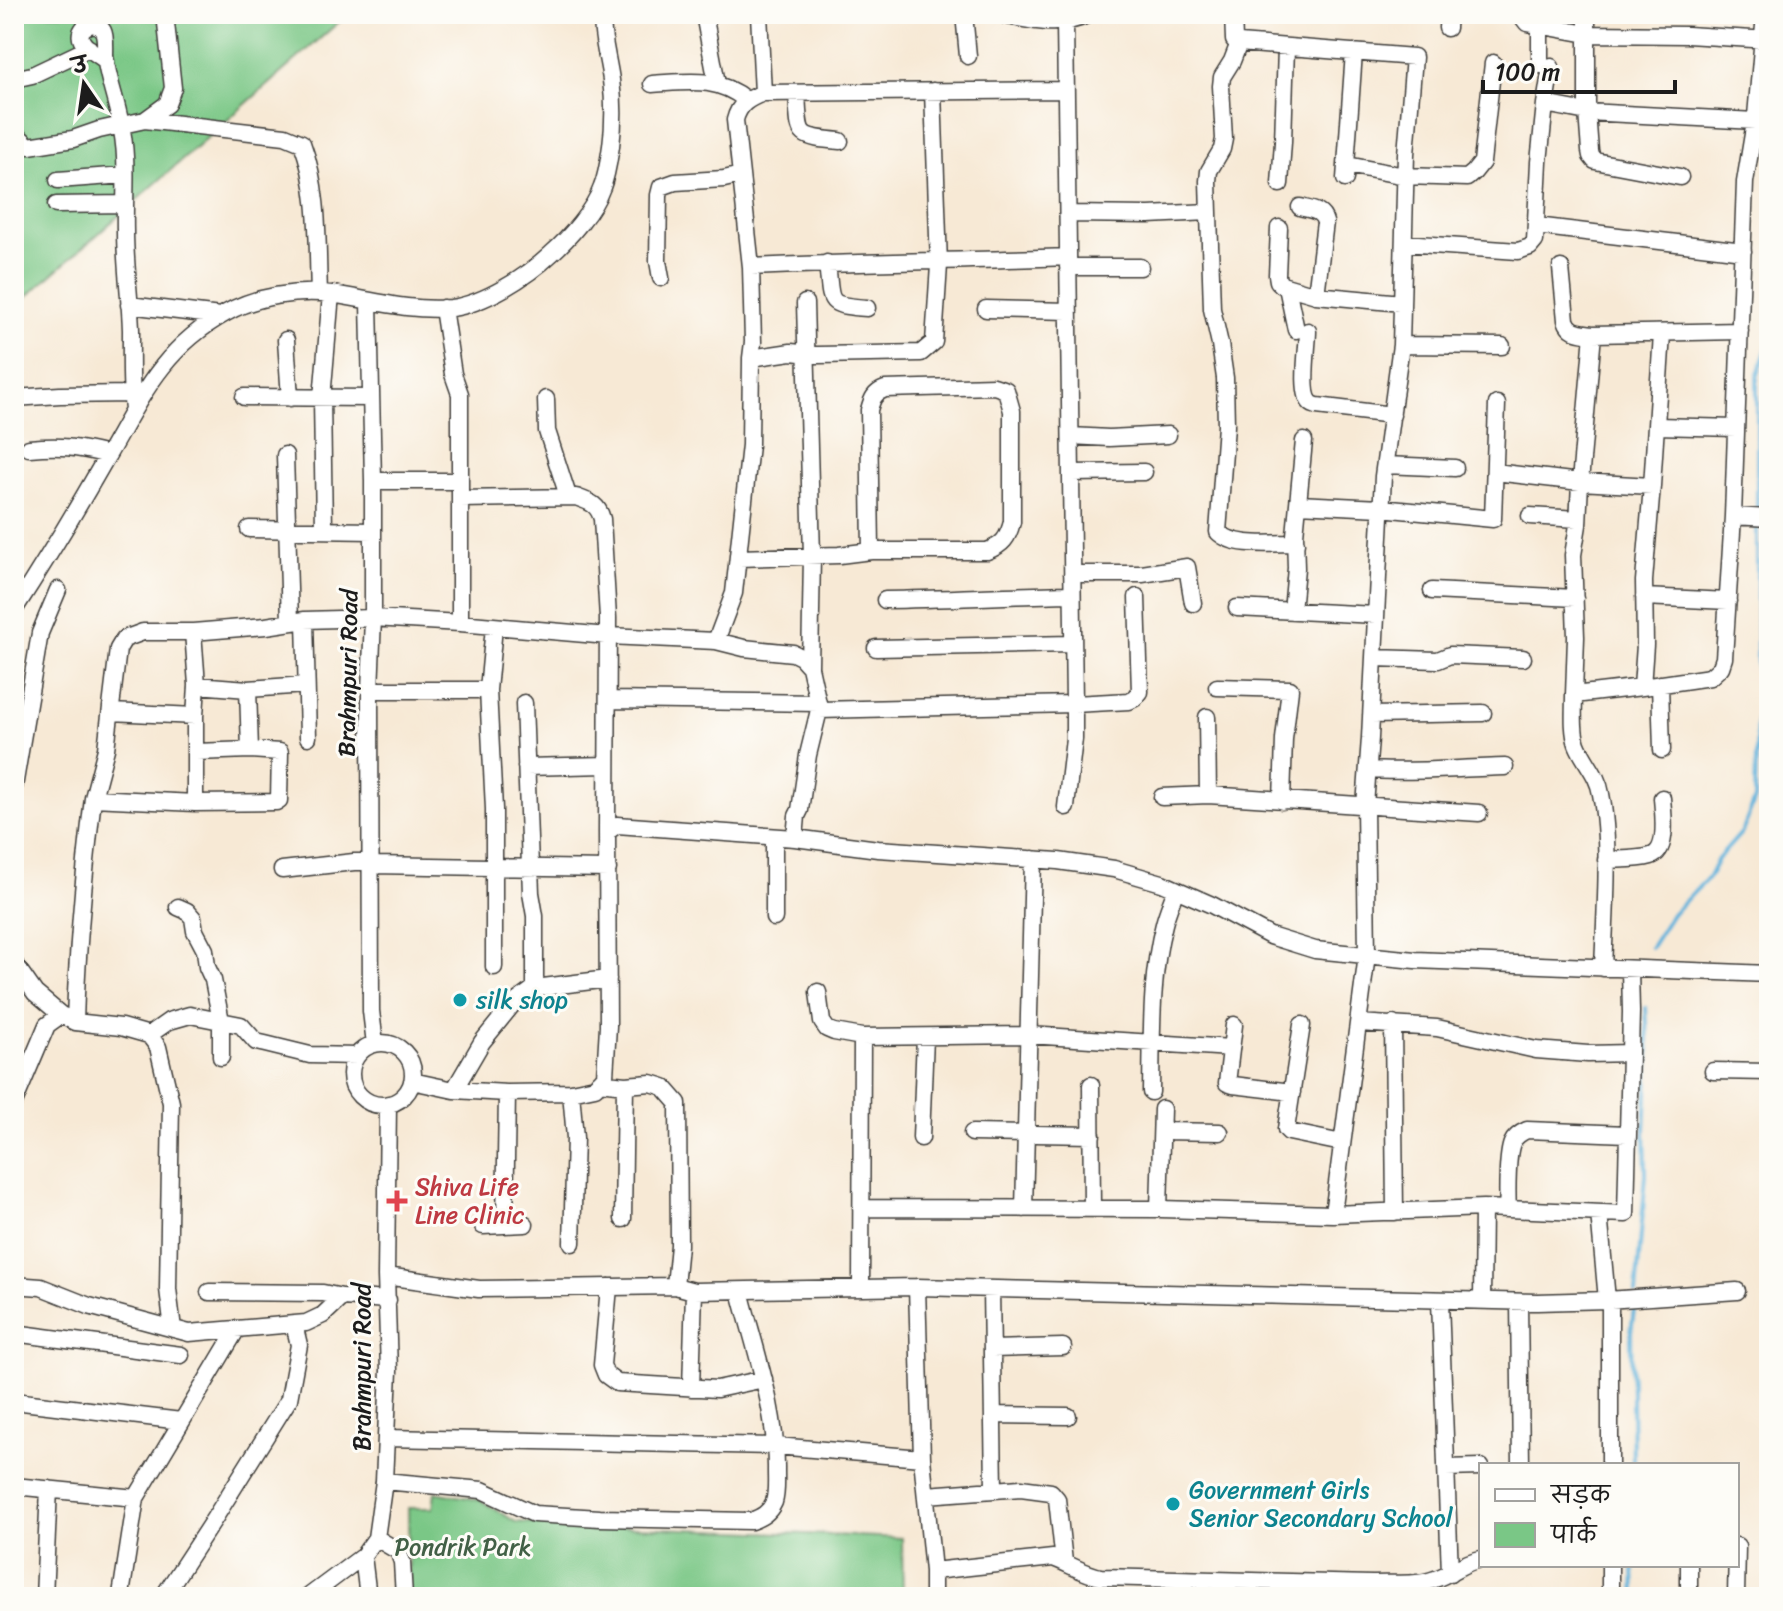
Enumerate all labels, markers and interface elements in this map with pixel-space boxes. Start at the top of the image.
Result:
north arrow [44,44,124,124]
text: उ [66,44,93,86]
scale bar [1483,44,1675,94]
text: 100 m [1495,51,1560,93]
street label: Brahmpuri Road [326,587,370,757]
place label: silk shop [475,979,568,1021]
marker: silk shop [451,991,469,1009]
place label: Shiva Life Line Clinic [415,1166,524,1236]
marker: Shiva Life Line Clinic [386,1190,408,1212]
street label: Brahmpuri Road [341,1282,383,1451]
legend [1479,1463,1739,1567]
place label: Government Girls Senior Secondary School [1189,1469,1454,1539]
text: सड़क [1549,1474,1612,1516]
marker: Government Girls Senior Secondary School [1164,1495,1182,1513]
text: पार्क [1549,1514,1598,1556]
park label: Pondrik Park [395,1526,532,1568]

